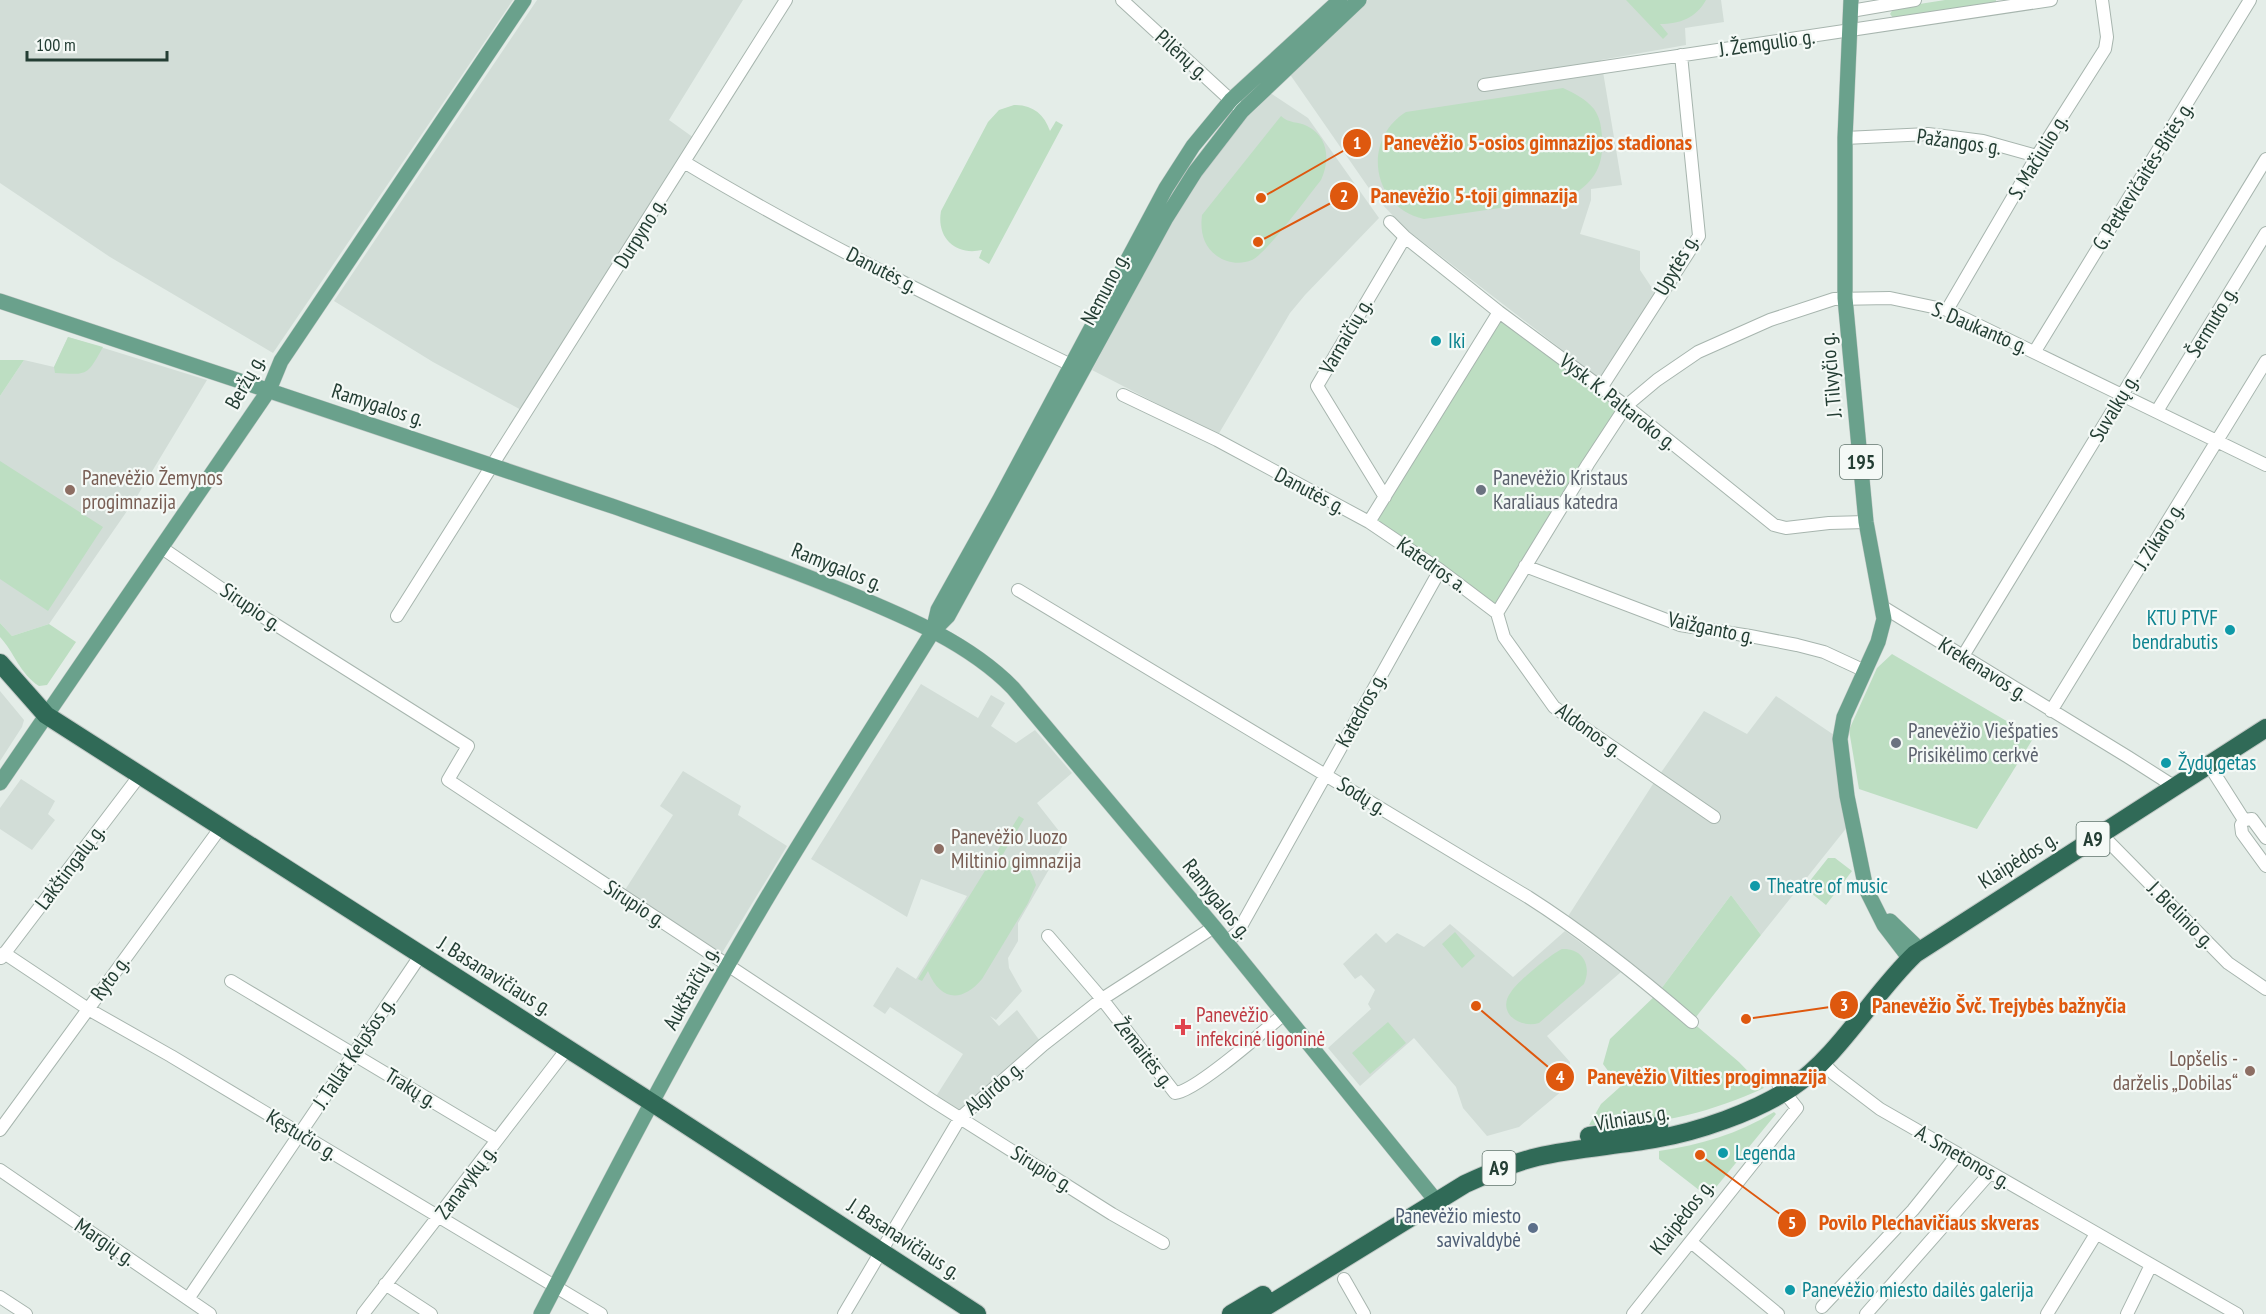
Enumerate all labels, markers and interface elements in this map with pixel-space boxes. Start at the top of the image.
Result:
street label: J. Žemgulio g. [1716,22,1816,63]
street label: Pilėnų g. [1150,23,1215,86]
scale bar [27,24,166,62]
text: 100 m [36,33,76,56]
street label: G. Petkevičaitės-Bitės g. [2086,96,2199,255]
street label: S. Mačiulio g. [2002,109,2073,204]
street label: Pažangos g. [1915,122,2003,161]
callout: Panevėžio 5-osios gimnazijos stadionas [1342,123,1704,163]
text: Panevėžio 5-osios gimnazijos stadionas [1384,128,1692,156]
text: 1 [1353,131,1361,154]
callout: Panevėžio 5-toji gimnazija [1329,176,1590,216]
text: Panevėžio 5-toji gimnazija [1370,181,1578,209]
text: 2 [1340,184,1348,207]
street label: Durpyno g. [607,192,672,273]
street label: Upytės g. [1647,229,1704,300]
street label: Danutės g. [842,240,922,299]
street label: Nemuno g. [1074,248,1135,330]
street label: Šermuto g. [2180,281,2243,362]
street label: Varnaičių g. [1312,293,1378,380]
street label: S. Daukanto g. [1928,295,2032,360]
place label: Iki [1448,327,1466,354]
street label: J. Tilvyčio g. [1813,332,1848,419]
marker: Iki [1429,334,1443,348]
street label: Vysk. K. Paltaroko g. [1553,347,1683,456]
street label: Beržų g. [219,350,270,414]
street label: Suvalkų g. [2083,369,2144,446]
street label: Ramygalos g. [328,377,428,432]
road number: 195 [1840,445,1882,479]
street label: Danutės g. [1270,461,1350,520]
place label: Panevėžio Žemynos progimnazija [82,464,223,515]
place label: Panevėžio Kristaus Karaliaus katedra [1493,464,1628,515]
marker: Panevėžio Žemynos progimnazija [63,483,77,497]
marker: Panevėžio Kristaus Karaliaus katedra [1474,483,1488,497]
street label: J. Zikaro g. [2127,497,2190,575]
street label: Katedros a. [1392,531,1473,599]
street label: Ramygalos g. [788,536,887,597]
street label: Sirupio g. [215,576,287,637]
place label: KTU PTVF bendrabutis [2132,604,2218,655]
street label: Vaižganto g. [1664,605,1757,650]
marker: KTU PTVF bendrabutis [2223,623,2237,637]
street label: Krekenavos g. [1934,631,2033,707]
street label: Katedros g. [1329,668,1392,752]
street label: Aldonos g. [1551,696,1628,763]
place label: Panevėžio Viešpaties Prisikėlimo cerkvė [1908,717,2058,768]
marker: Panevėžio Viešpaties Prisikėlimo cerkvė [1889,736,1903,750]
place label: Žydų getas [2178,749,2256,776]
marker: Žydų getas [2159,756,2173,770]
street label: Sodų g. [1332,770,1392,821]
street label: Lakštingalų g. [29,818,111,915]
road number: A9 [2076,822,2110,856]
place label: Panevėžio Juozo Miltinio gimnazija [951,823,1081,874]
street label: Klaipėdos g. [1973,825,2062,894]
marker: Panevėžio Juozo Miltinio gimnazija [932,842,946,856]
street label: Ramygalos g. [1177,853,1258,944]
place label: Theatre of music [1767,872,1889,899]
street label: Sirupio g. [599,874,671,934]
street label: J. Bielinio g. [2141,875,2221,954]
marker: Theatre of music [1748,879,1762,893]
street label: J. Basanavičiaus g. [432,929,557,1021]
street label: Aukštaičių g. [657,941,725,1034]
street label: Ryto g. [84,950,135,1006]
callout: Panevėžio Švč. Trejybės bažnyčia [1829,985,2139,1025]
text: Panevėžio Švč. Trejybės bažnyčia [1872,991,2126,1019]
street label: J. Tallat Kelpšos g. [306,992,401,1114]
text: 3 [1840,993,1848,1016]
place label: Panevėžio infekcinė ligoninė [1196,1001,1325,1052]
street label: Žemaitės g. [1108,1012,1180,1093]
marker: Panevėžio infekcinė ligoninė [1174,1018,1192,1036]
place label: Lopšelis - darželis „Dobilas“ [2113,1045,2238,1096]
street label: Algirdo g. [959,1055,1029,1121]
callout: Panevėžio Vilties progimnazija [1545,1057,1839,1097]
street label: Trakų g. [380,1062,442,1114]
text: Panevėžio Vilties progimnazija [1587,1062,1827,1090]
marker: Lopšelis - darželis „Dobilas“ [2243,1064,2257,1078]
text: 4 [1556,1065,1565,1088]
street label: Vilniaus g. [1592,1098,1671,1137]
street label: Kęstučio g. [262,1103,343,1166]
street label: A. Smetonos g. [1911,1118,2016,1195]
street label: Zanavykų g. [429,1139,502,1224]
street label: Sirupio g. [1006,1139,1078,1198]
place label: Legenda [1735,1139,1796,1166]
marker: Legenda [1716,1146,1730,1160]
road number: A9 [1482,1151,1516,1185]
street label: Klaipėdos g. [1644,1173,1720,1260]
street label: J. Basanavičiaus g. [842,1191,966,1285]
place label: Panevėžio miesto savivaldybė [1395,1202,1521,1253]
callout: Povilo Plechavičiaus skveras [1777,1203,2052,1243]
text: Povilo Plechavičiaus skveras [1819,1208,2040,1236]
text: 5 [1788,1211,1796,1234]
street label: Margių g. [70,1212,141,1272]
marker: Panevėžio miesto savivaldybė [1526,1221,1540,1235]
place label: Panevėžio miesto dailės galerija [1802,1276,2034,1303]
marker: Panevėžio miesto dailės galerija [1783,1283,1797,1297]

